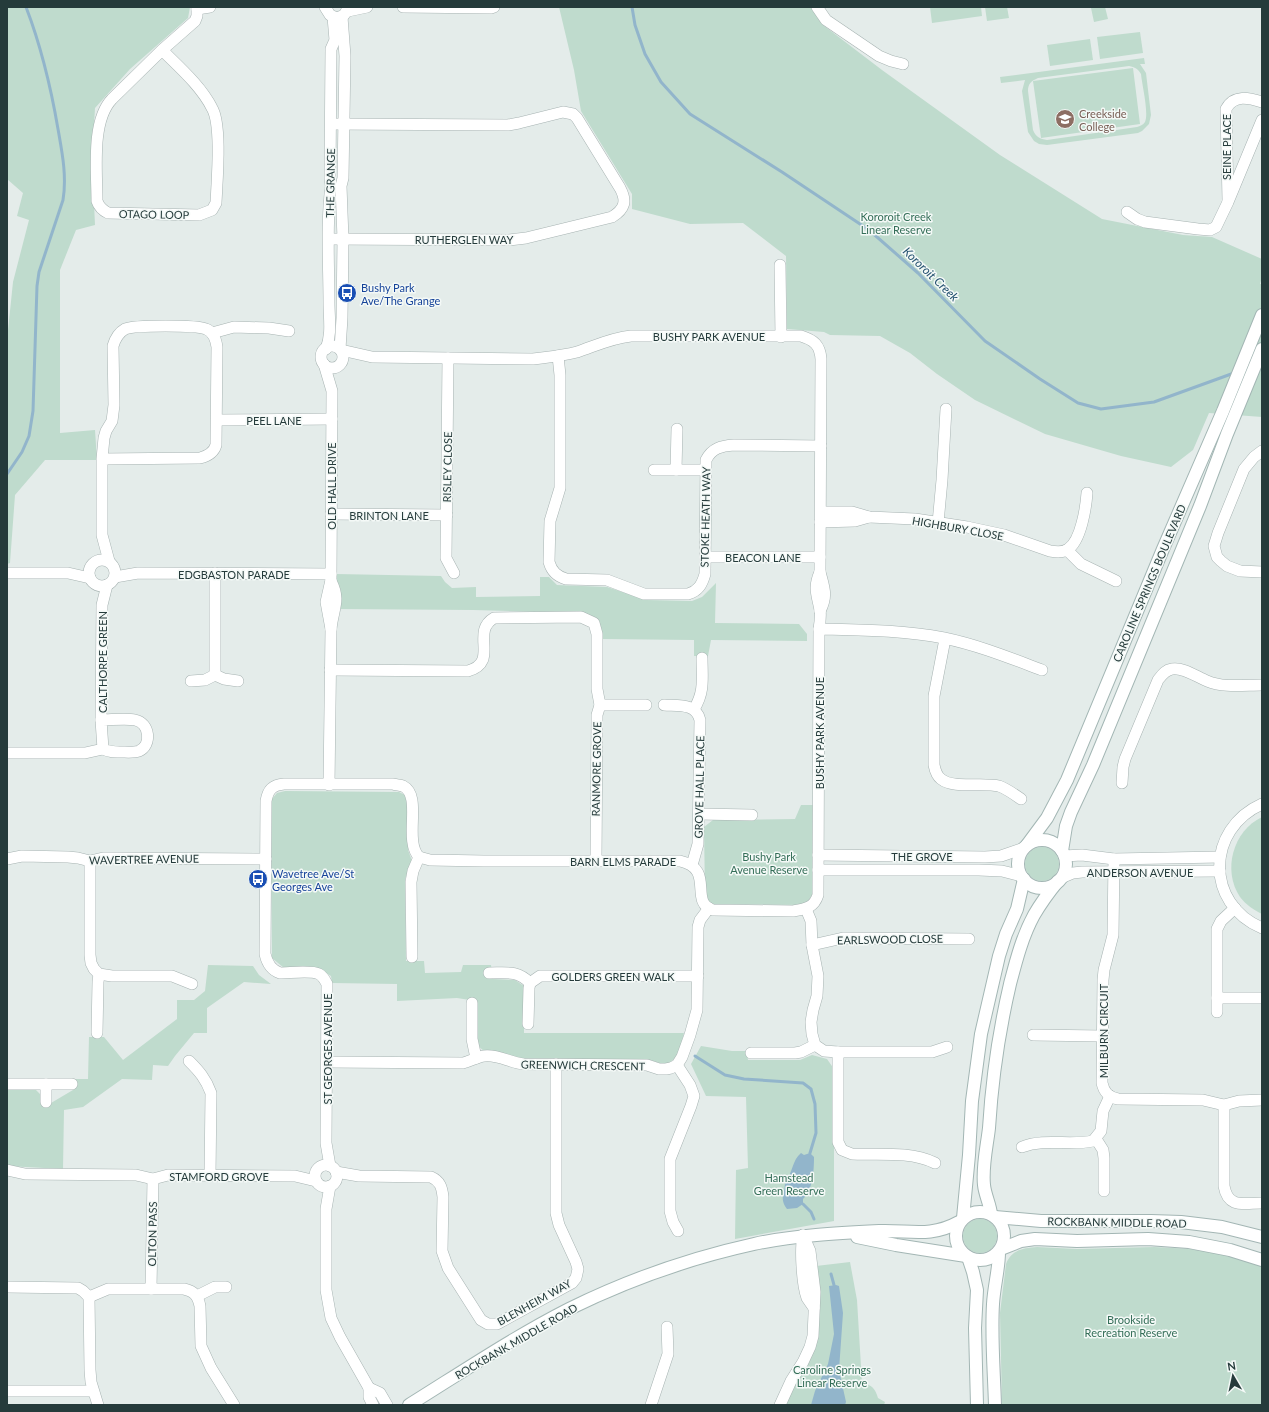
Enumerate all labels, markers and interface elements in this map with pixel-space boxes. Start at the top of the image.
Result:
place label: Creekside College [1079,107,1127,133]
school or university icon: Creekside College [1054,108,1076,130]
street label: SEINE PLACE [1220,114,1233,180]
street label: THE GRANGE [323,148,337,218]
street label: OTAGO LOOP [119,207,190,221]
park label: Kororoit Creek Linear Reserve [861,210,932,236]
street label: RUTHERGLEN WAY [415,233,513,246]
water label: Kororoit Creek [900,244,962,305]
place label: Bushy Park Ave/The Grange [361,281,441,307]
bus stop icon: Bushy Park Ave/The Grange [336,282,358,304]
street label: BUSHY PARK AVENUE [653,330,765,343]
street label: PEEL LANE [246,414,302,427]
street label: RISLEY CLOSE [440,431,454,503]
street label: OLD HALL DRIVE [325,442,338,530]
street label: STOKE HEATH WAY [698,466,712,568]
street label: CAROLINE SPRINGS BOULEVARD [1110,502,1188,664]
street label: BRINTON LANE [349,509,429,522]
street label: HIGHBURY CLOSE [911,514,1005,542]
street label: BEACON LANE [725,551,801,564]
street label: EDGBASTON PARADE [178,568,290,581]
street label: CALTHORPE GREEN [96,611,109,713]
street label: BUSHY PARK AVENUE [813,677,826,789]
street label: RANMORE GROVE [589,721,603,817]
street label: GROVE HALL PLACE [692,735,706,839]
park label: Bushy Park Avenue Reserve [730,850,808,876]
street label: THE GROVE [891,850,953,863]
street label: WAVERTREE AVENUE [89,852,199,866]
street label: BARN ELMS PARADE [570,855,676,868]
street label: ANDERSON AVENUE [1087,866,1193,879]
place label: Wavetree Ave/St Georges Ave [272,867,354,893]
bus stop icon: Wavetree Ave/St Georges Ave [247,868,269,890]
street label: EARLSWOOD CLOSE [837,932,943,946]
street label: GOLDERS GREEN WALK [552,970,675,983]
street label: MILBURN CIRCUIT [1097,983,1110,1078]
street label: ST GEORGES AVENUE [321,993,334,1105]
street label: GREENWICH CRESCENT [521,1057,646,1073]
street label: STAMFORD GROVE [169,1170,269,1183]
park label: Hamstead Green Reserve [754,1171,824,1197]
street label: OLTON PASS [145,1201,159,1267]
street label: ROCKBANK MIDDLE ROAD [1047,1214,1187,1230]
street label: BLENHEIM WAY [495,1276,573,1328]
street label: ROCKBANK MIDDLE ROAD [452,1301,580,1381]
park label: Brookside Recreation Reserve [1085,1313,1178,1339]
north arrow [1213,1356,1253,1396]
text: N [1226,1359,1237,1373]
park label: Caroline Springs Linear Reserve [793,1363,871,1389]

